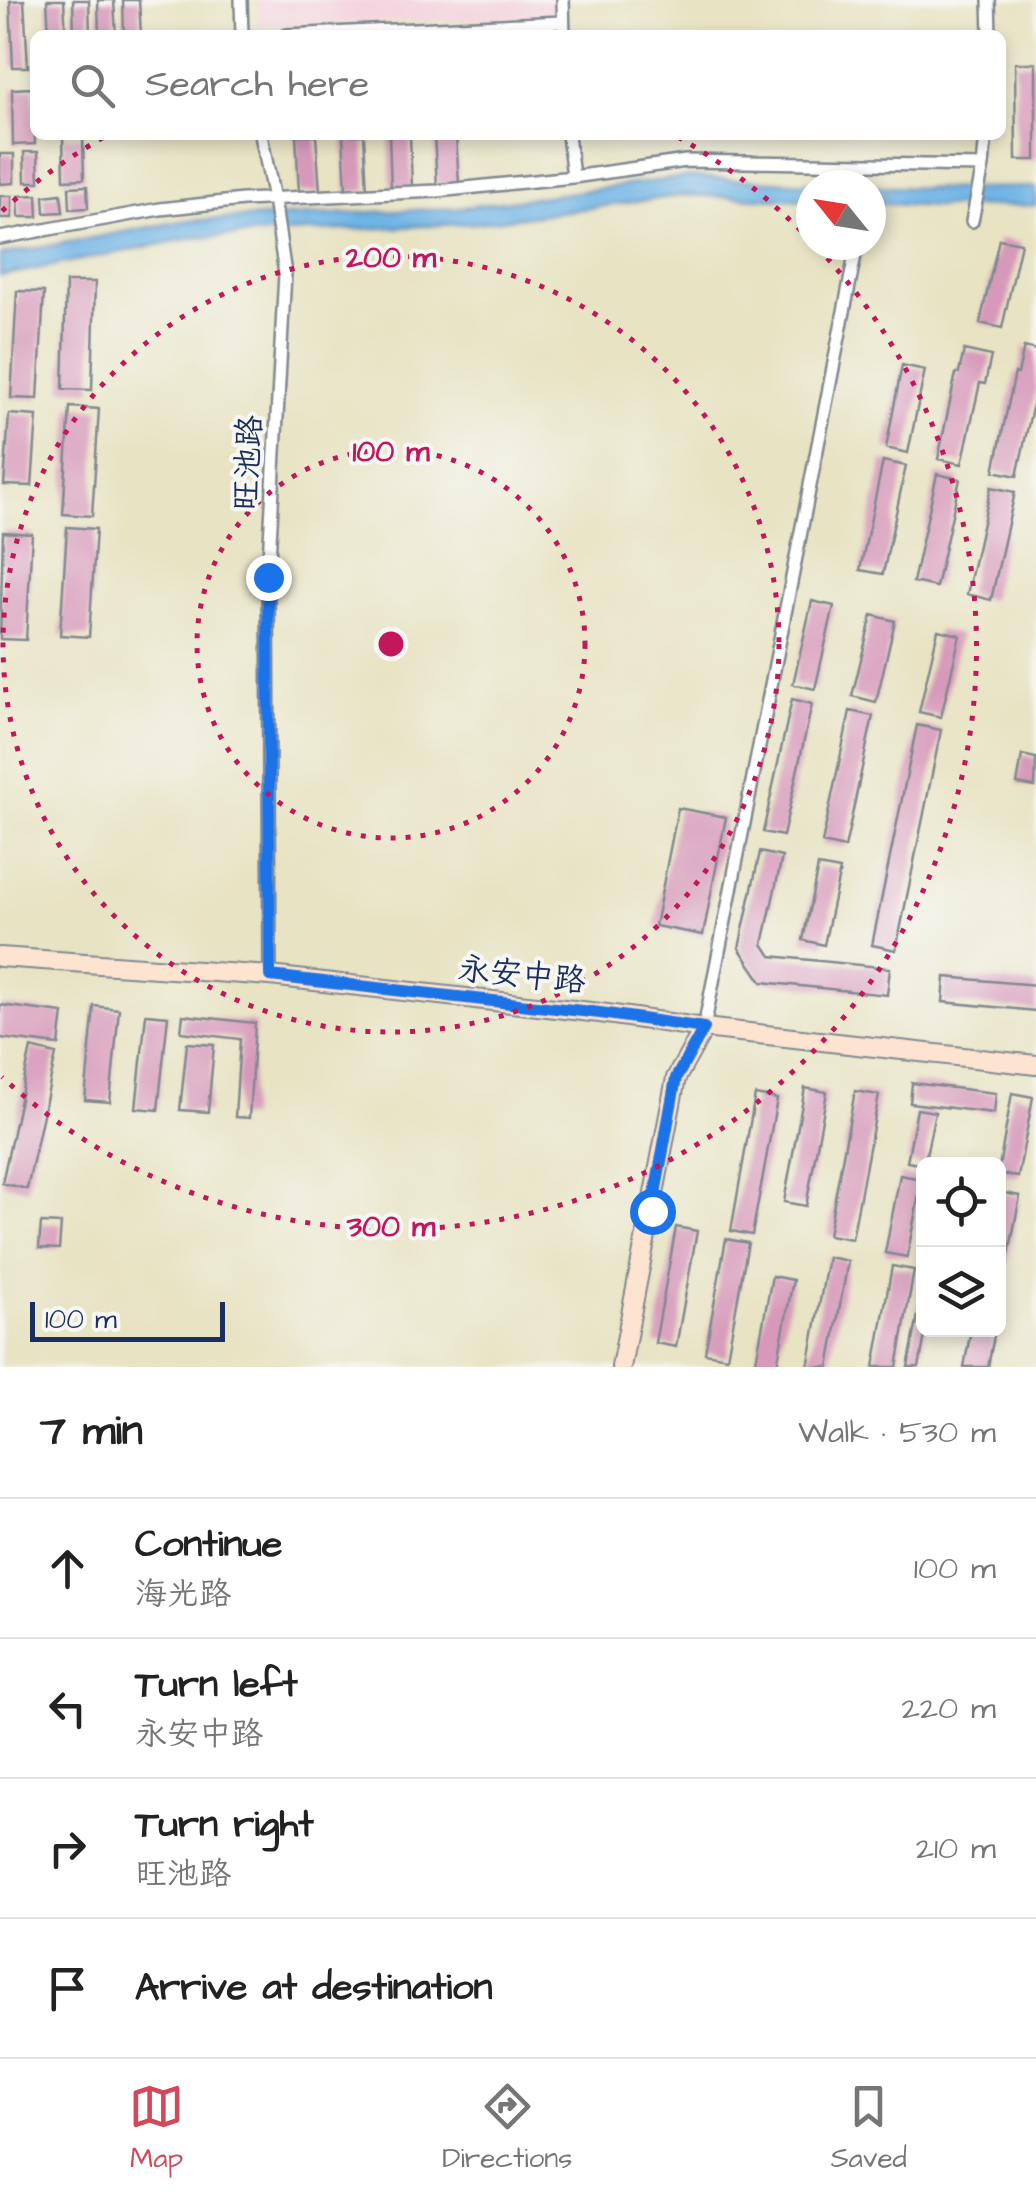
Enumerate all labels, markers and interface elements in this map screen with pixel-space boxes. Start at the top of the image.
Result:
search box [30,30,1006,140]
icon: search [65,58,120,113]
text: Search here [145,59,369,111]
north arrow [796,170,886,260]
text: 200 m [345,237,437,279]
street label: 旺池路 [224,414,273,512]
text: 100 m [352,431,430,473]
route end [246,555,292,601]
centre of rings [373,626,409,662]
street label: 永安中路 [456,946,588,1005]
map controls [916,1157,1006,1337]
button: locate [916,1157,1006,1247]
route start [630,1189,676,1235]
text: 300 m [346,1206,436,1248]
button: layers [916,1247,1006,1337]
scale bar [30,1297,225,1342]
text: 100 m [45,1300,117,1339]
text: 7 min [40,1403,143,1461]
text: Walk · 530 m [798,1410,996,1455]
text: Continue [135,1519,282,1571]
icon: ahead [40,1541,95,1596]
text: 100 m [914,1546,996,1591]
text: 海光路 [135,1572,231,1617]
text: Turn left [135,1659,298,1711]
icon: left [40,1681,95,1736]
text: 220 m [901,1686,996,1731]
text: 永安中路 [135,1712,263,1757]
text: Turn right [135,1799,314,1851]
icon: right [40,1821,95,1876]
text: 210 m [916,1826,996,1871]
text: 旺池路 [135,1852,231,1897]
icon: arrive [40,1961,95,2016]
text: Arrive at destination [135,1962,492,2014]
tab: Map [129,2079,184,2178]
tab: Directions [442,2079,572,2178]
tab: Saved [831,2079,907,2178]

